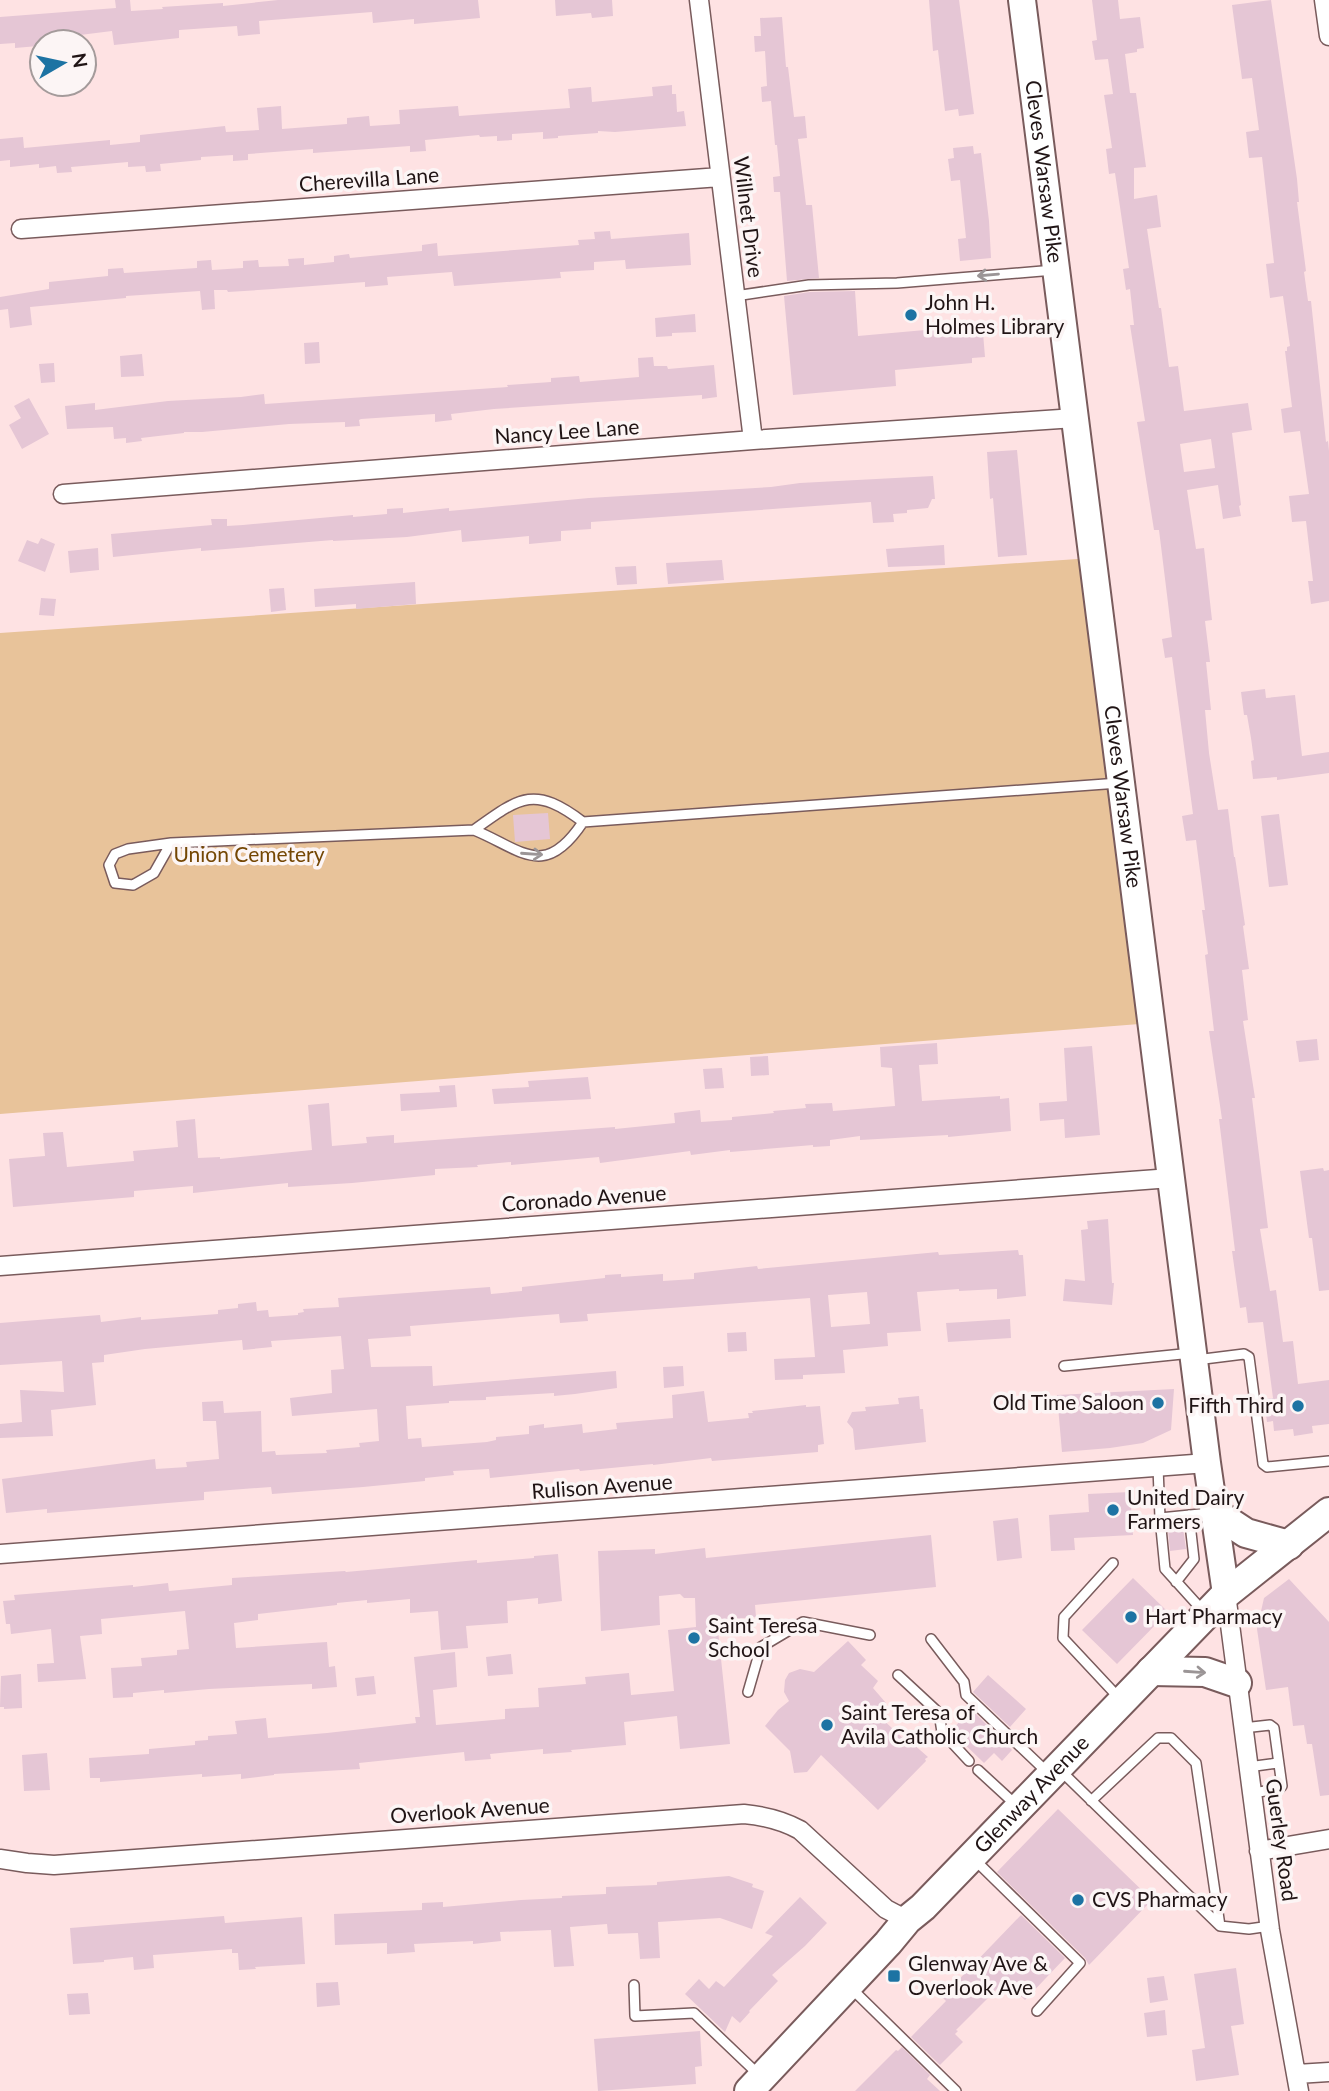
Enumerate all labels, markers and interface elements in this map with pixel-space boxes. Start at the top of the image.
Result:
north arrow [28,28,98,98]
text: N [68,51,93,69]
street label: Cleves Warsaw Pike [1021,79,1069,264]
street label: Willnet Drive [730,155,769,279]
street label: Cherevilla Lane [298,161,440,196]
one-way arrow [977,269,1000,282]
place label: John H. Holmes Library [925,289,1065,338]
marker: John H. Holmes Library [903,307,919,323]
street label: Nancy Lee Lane [494,413,640,448]
street label: Cleves Warsaw Pike [1100,704,1148,889]
park label: Union Cemetery [173,841,325,866]
one-way arrow [520,848,543,861]
street label: Coronado Avenue [501,1179,667,1216]
place label: Old Time Saloon [993,1389,1144,1414]
place label: Fifth Third [1188,1392,1284,1417]
marker: Old Time Saloon [1150,1395,1166,1411]
marker: Fifth Third [1290,1398,1306,1414]
street label: Rulison Avenue [531,1468,673,1503]
place label: United Dairy Farmers [1127,1484,1244,1533]
marker: United Dairy Farmers [1105,1502,1121,1518]
place label: Hart Pharmacy [1145,1603,1283,1628]
marker: Hart Pharmacy [1123,1609,1139,1625]
place label: Saint Teresa School [708,1612,817,1661]
marker: Saint Teresa School [686,1630,702,1646]
one-way arrow [1183,1666,1206,1679]
place label: Saint Teresa of Avila Catholic Church [841,1699,1038,1748]
marker: Saint Teresa of Avila Catholic Church [819,1717,835,1733]
street label: Glenway Avenue [968,1729,1093,1858]
street label: Guerley Road [1262,1777,1303,1903]
street label: Overlook Avenue [389,1791,550,1828]
place label: CVS Pharmacy [1092,1886,1228,1911]
marker: CVS Pharmacy [1070,1892,1086,1908]
place label: Glenway Ave & Overlook Ave [908,1950,1048,1999]
marker: Glenway Ave & Overlook Ave [886,1968,902,1984]

